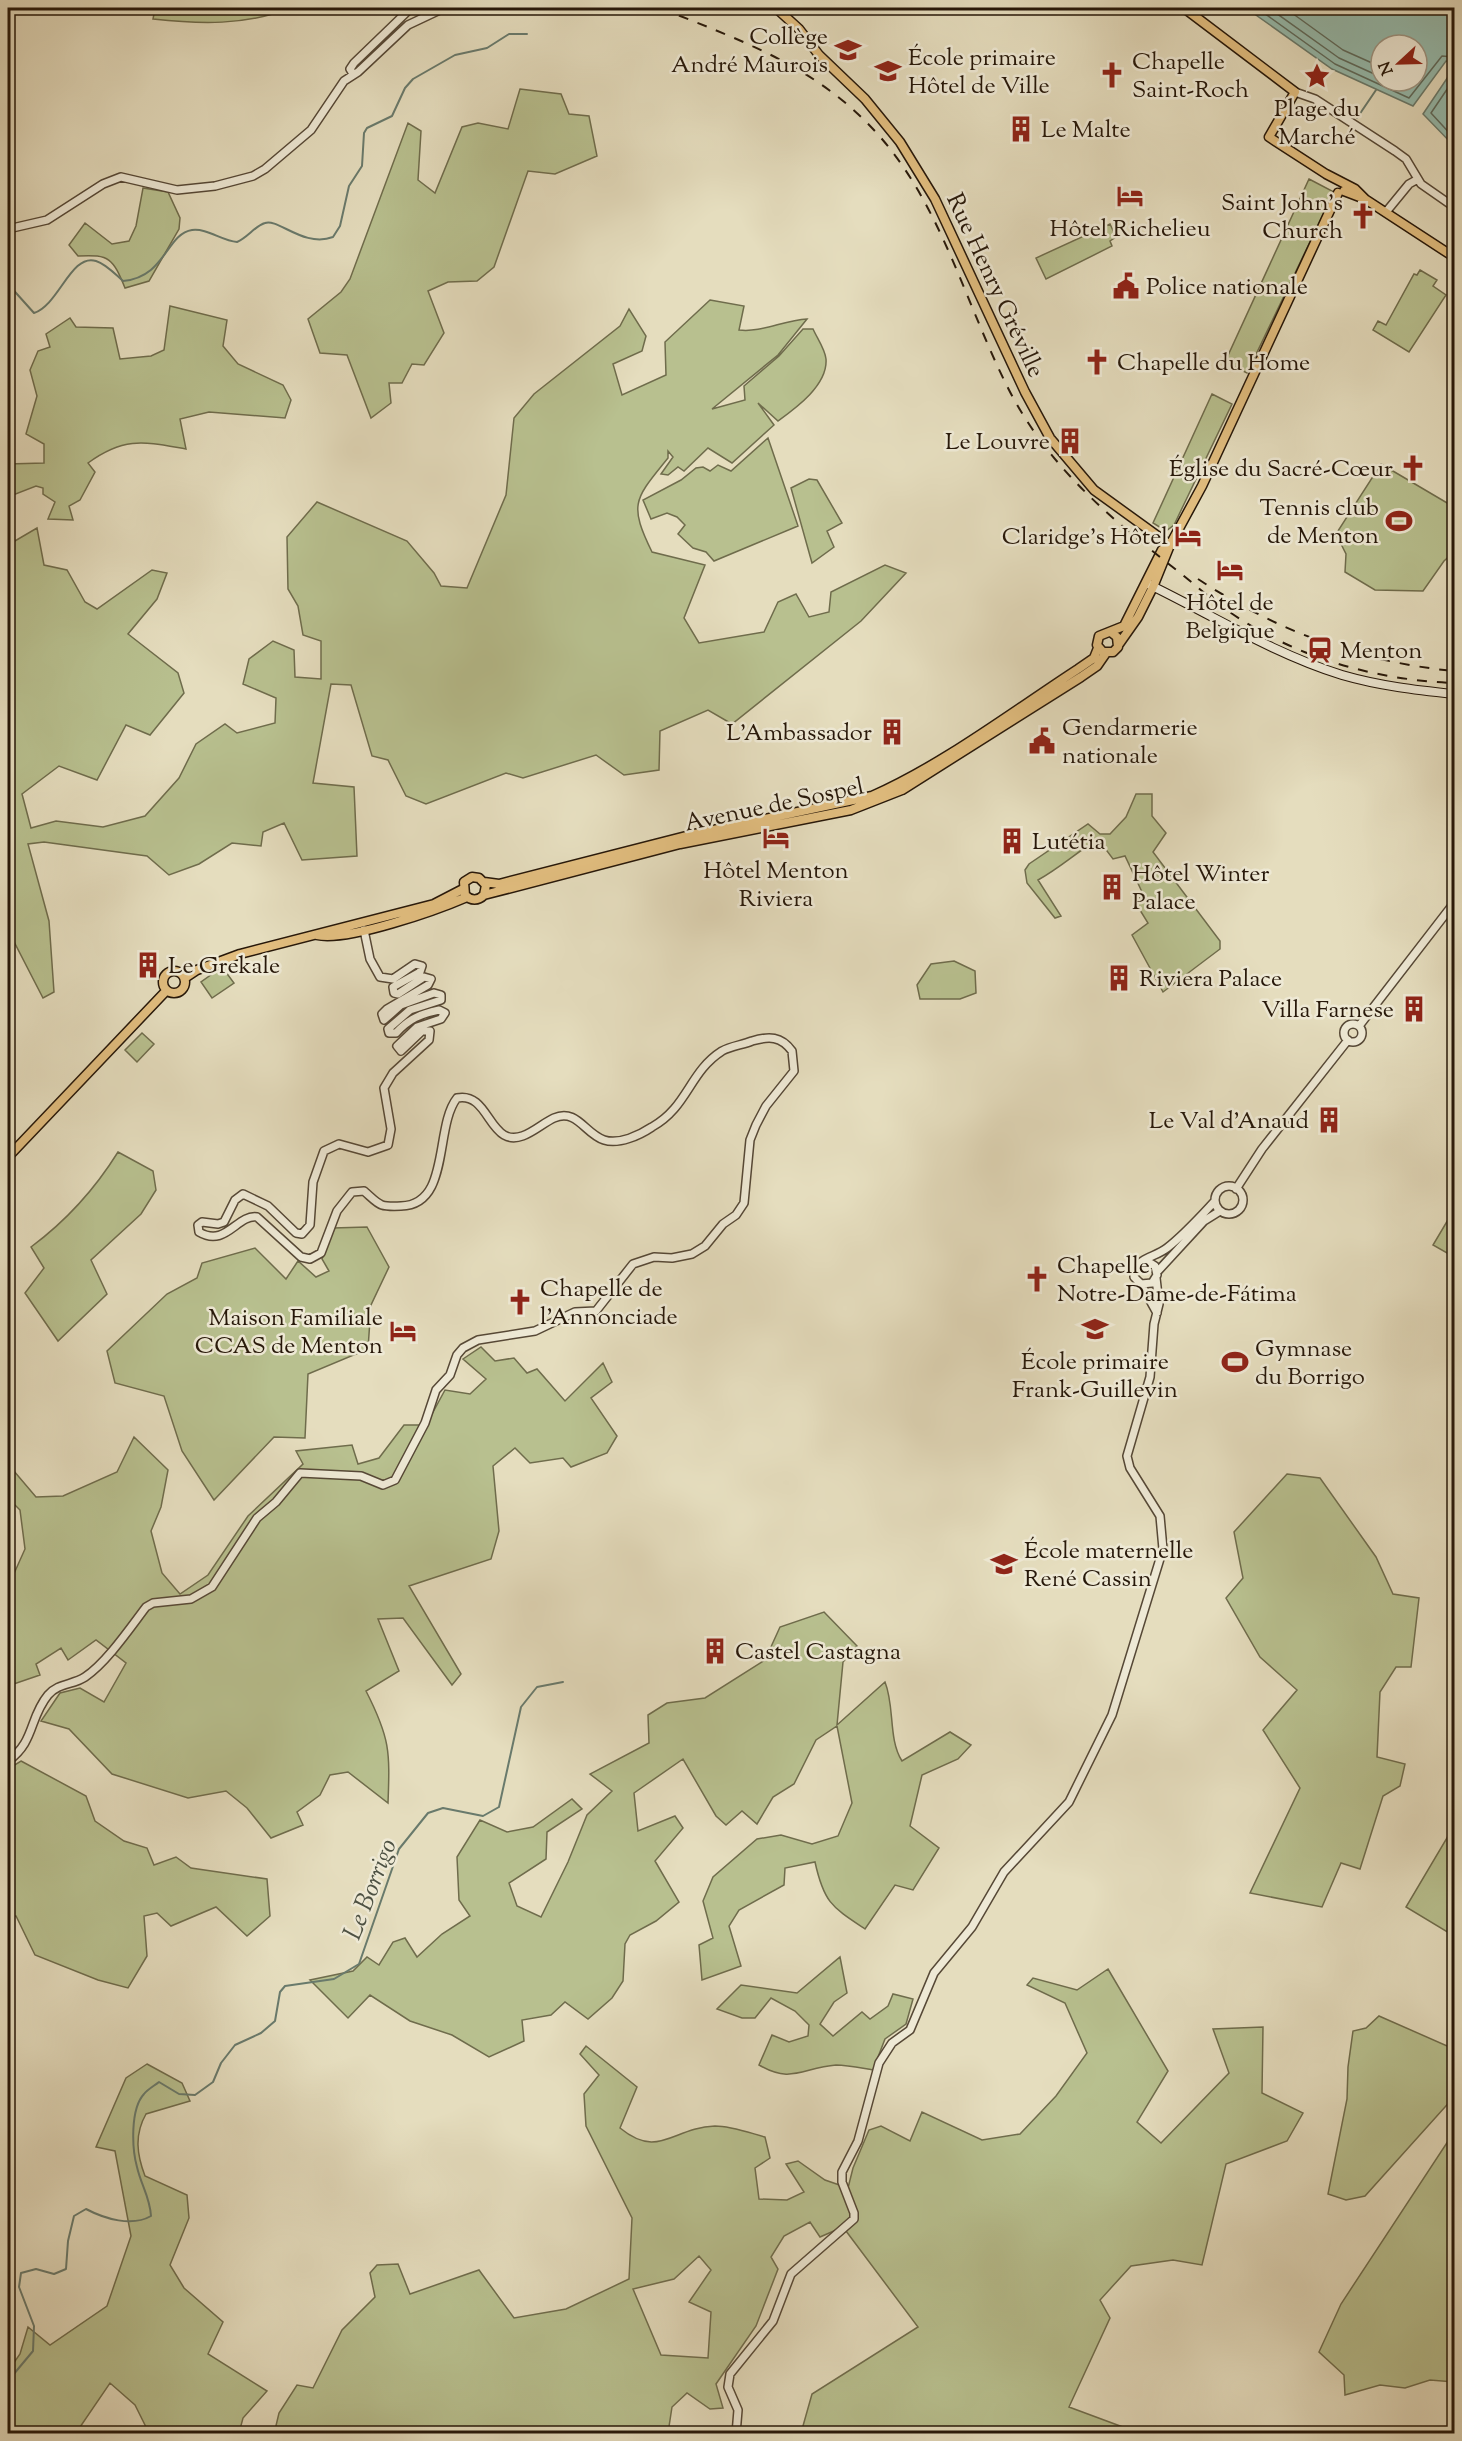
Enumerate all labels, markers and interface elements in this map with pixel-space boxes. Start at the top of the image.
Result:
place label: Collège André Maurois [671,21,828,83]
north arrow [1369,33,1429,93]
school or university icon: Collège André Maurois [833,35,863,65]
place label: École primaire Hôtel de Ville [908,42,1056,104]
place label: Chapelle Saint-Roch [1132,46,1249,108]
school or university icon: École primaire Hôtel de Ville [873,56,903,86]
text: N [1374,57,1400,78]
church icon: Chapelle Saint-Roch [1097,60,1127,90]
place icon: Plage du Marché [1302,61,1332,91]
place label: Plage du Marché [1274,93,1360,155]
building icon: Le Malte [1006,114,1036,144]
place label: Le Malte [1041,114,1131,148]
hotel icon: Hôtel Richelieu [1115,181,1145,211]
place label: Saint John's Church [1221,187,1343,249]
street label: Rue Henry Gréville [937,188,1052,384]
church icon: Saint John's Church [1348,201,1378,231]
place label: Hôtel Richelieu [1049,213,1211,247]
public building icon: Police nationale [1111,271,1141,301]
place label: Police nationale [1146,271,1308,305]
church icon: Chapelle du Home [1082,347,1112,377]
place label: Chapelle du Home [1117,347,1310,381]
place label: Le Louvre [945,426,1050,460]
building icon: Le Louvre [1055,426,1085,456]
place label: Église du Sacré-Cœur [1169,453,1393,487]
church icon: Église du Sacré-Cœur [1398,453,1428,483]
place label: Tennis club de Menton [1259,492,1379,554]
sports icon: Tennis club de Menton [1384,506,1414,536]
place label: Claridge's Hôtel [1002,521,1168,555]
hotel icon: Claridge's Hôtel [1173,521,1203,551]
hotel icon: Hôtel de Belgique [1215,555,1245,585]
place label: Hôtel de Belgique [1185,587,1275,649]
station icon: Menton [1305,635,1335,665]
place label: Menton [1340,635,1422,669]
place label: Gendarmerie nationale [1062,712,1198,774]
place label: L'Ambassador [726,717,872,751]
building icon: L'Ambassador [877,717,907,747]
public building icon: Gendarmerie nationale [1027,726,1057,756]
street label: Avenue de Sospel [681,770,868,842]
hotel icon: Hôtel Menton Riviera [761,823,791,853]
building icon: Lutétia [997,826,1027,856]
place label: Lutétia [1032,826,1106,860]
place label: Hôtel Menton Riviera [703,855,849,917]
place label: Hôtel Winter Palace [1132,858,1269,920]
building icon: Hôtel Winter Palace [1097,872,1127,902]
building icon: Le Grekale [133,950,163,980]
place label: Le Grekale [168,950,280,984]
building icon: Riviera Palace [1104,963,1134,993]
place label: Riviera Palace [1139,963,1282,997]
place label: Villa Farnese [1261,994,1394,1028]
building icon: Villa Farnese [1399,994,1429,1024]
place label: Le Val d'Anaud [1149,1105,1309,1139]
building icon: Le Val d'Anaud [1314,1105,1344,1135]
place label: Chapelle Notre-Dame-de-Fátima [1057,1250,1297,1312]
church icon: Chapelle Notre-Dame-de-Fátima [1022,1264,1052,1294]
place label: Chapelle de l'Annonciade [540,1273,678,1335]
church icon: Chapelle de l'Annonciade [505,1287,535,1317]
place label: Maison Familiale CCAS de Menton [195,1302,383,1364]
school or university icon: École primaire Frank-Guillevin [1080,1314,1110,1344]
hotel icon: Maison Familiale CCAS de Menton [388,1316,418,1346]
place label: Gymnase du Borrigo [1255,1333,1365,1395]
place label: École primaire Frank-Guillevin [1012,1346,1178,1408]
sports icon: Gymnase du Borrigo [1220,1347,1250,1377]
place label: École maternelle René Cassin [1024,1535,1194,1597]
school or university icon: École maternelle René Cassin [989,1549,1019,1579]
building icon: Castel Castagna [700,1636,730,1666]
place label: Castel Castagna [735,1636,901,1670]
water label: Le Borrigo [335,1834,408,1946]

